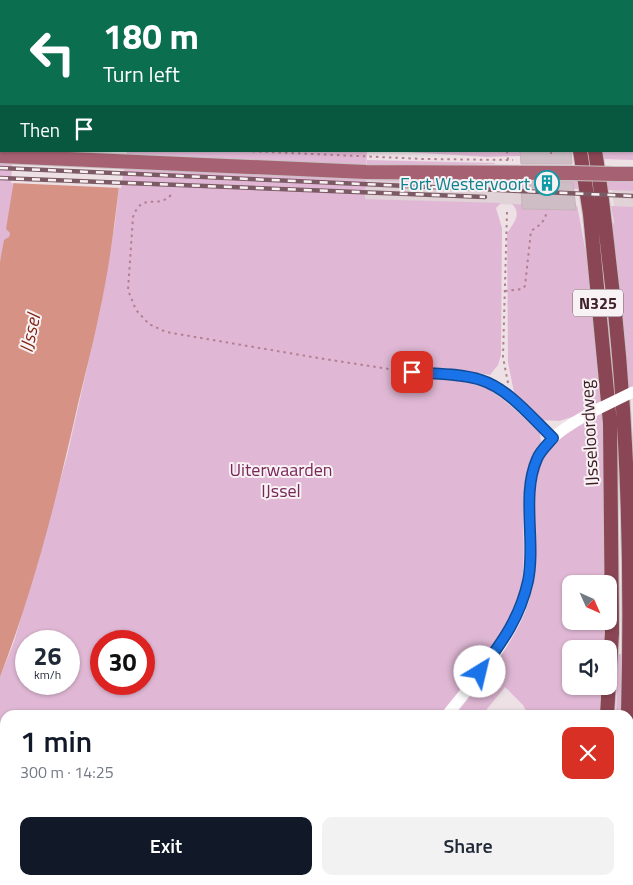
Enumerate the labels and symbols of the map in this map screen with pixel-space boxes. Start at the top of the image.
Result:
place label: Fort Westervoort [400,170,531,197]
building icon: Fort Westervoort [534,170,560,196]
road number: N325 [573,290,623,316]
water label: IJssel [11,309,48,355]
pin [391,351,433,393]
street label: IJsseloordweg [573,379,605,487]
park label: Uiterwaarden IJssel [229,456,333,504]
north arrow [562,575,618,630]
speed limit sign: 30 [90,630,155,695]
position arrow [453,645,505,697]

